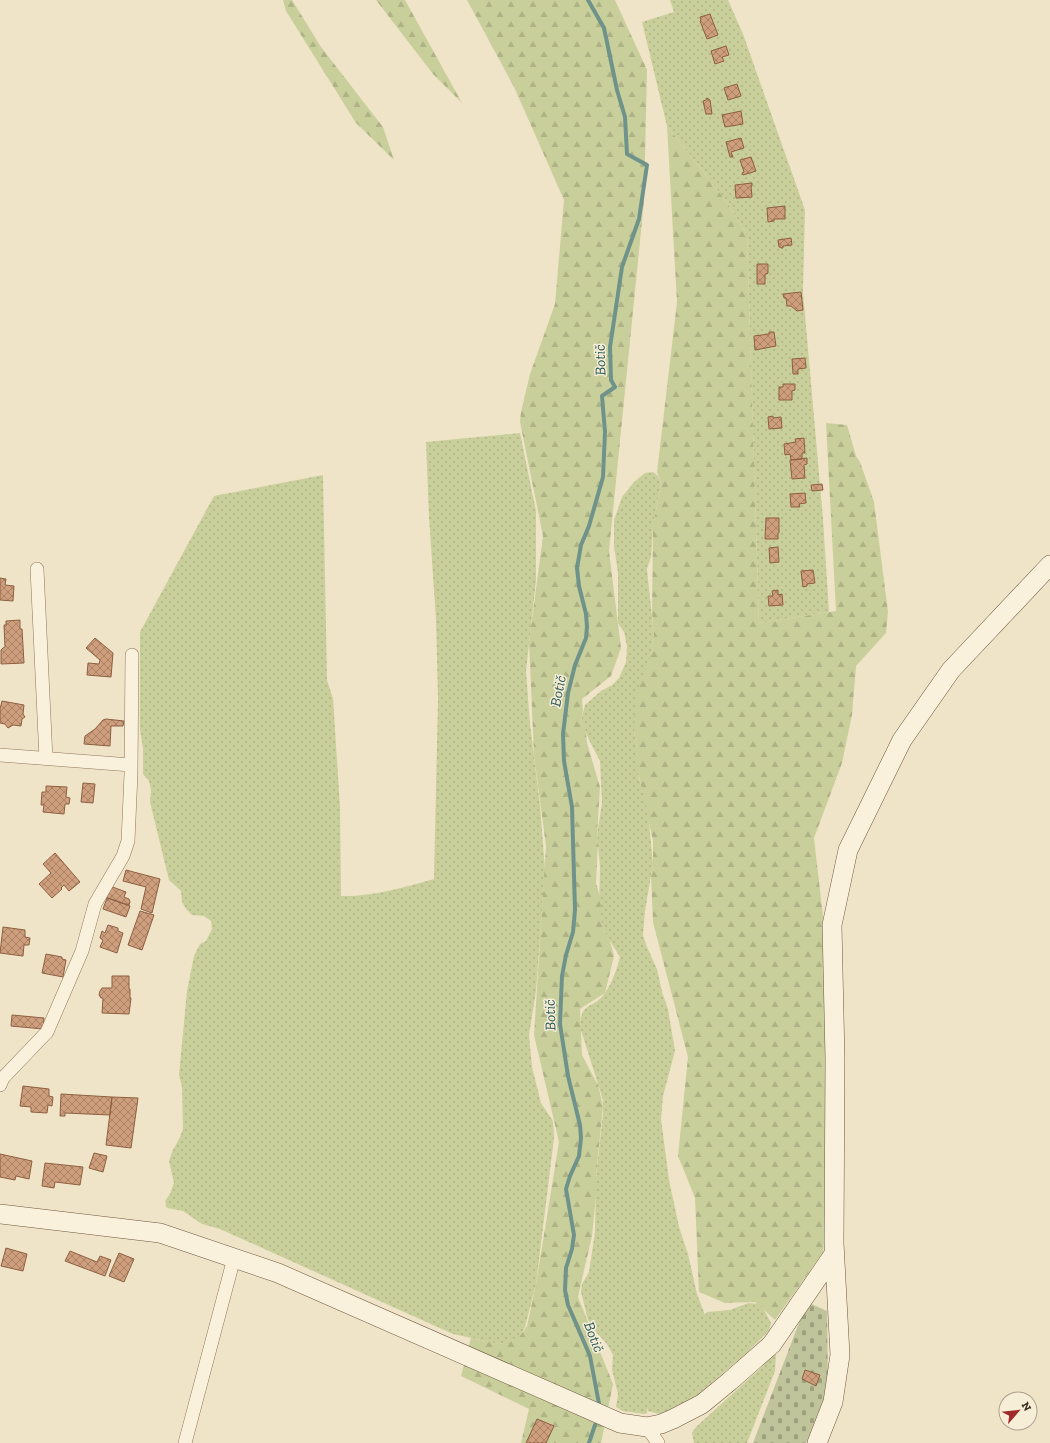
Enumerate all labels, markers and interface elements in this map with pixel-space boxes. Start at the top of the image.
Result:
water label: Botič [590,344,610,376]
water label: Botič [546,674,570,708]
water label: Botič [540,999,560,1031]
water label: Botič [580,1319,608,1355]
north arrow [998,1391,1038,1431]
text: N [1019,1400,1034,1414]

